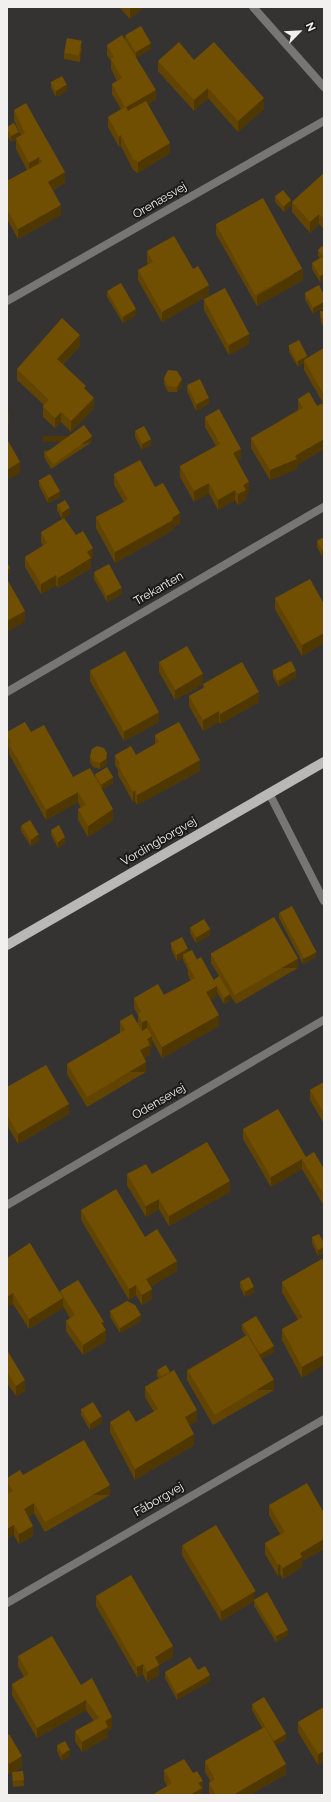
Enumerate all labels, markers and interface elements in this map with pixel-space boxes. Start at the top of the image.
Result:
north arrow [279,12,319,52]
text: N [303,20,318,33]
street label: Orenæsvej [131,180,189,222]
street label: Trekanten [132,569,186,609]
street label: Vordingborgvej [119,815,199,869]
street label: Odensevej [130,1081,188,1123]
street label: Fåborgvej [132,1480,186,1520]

